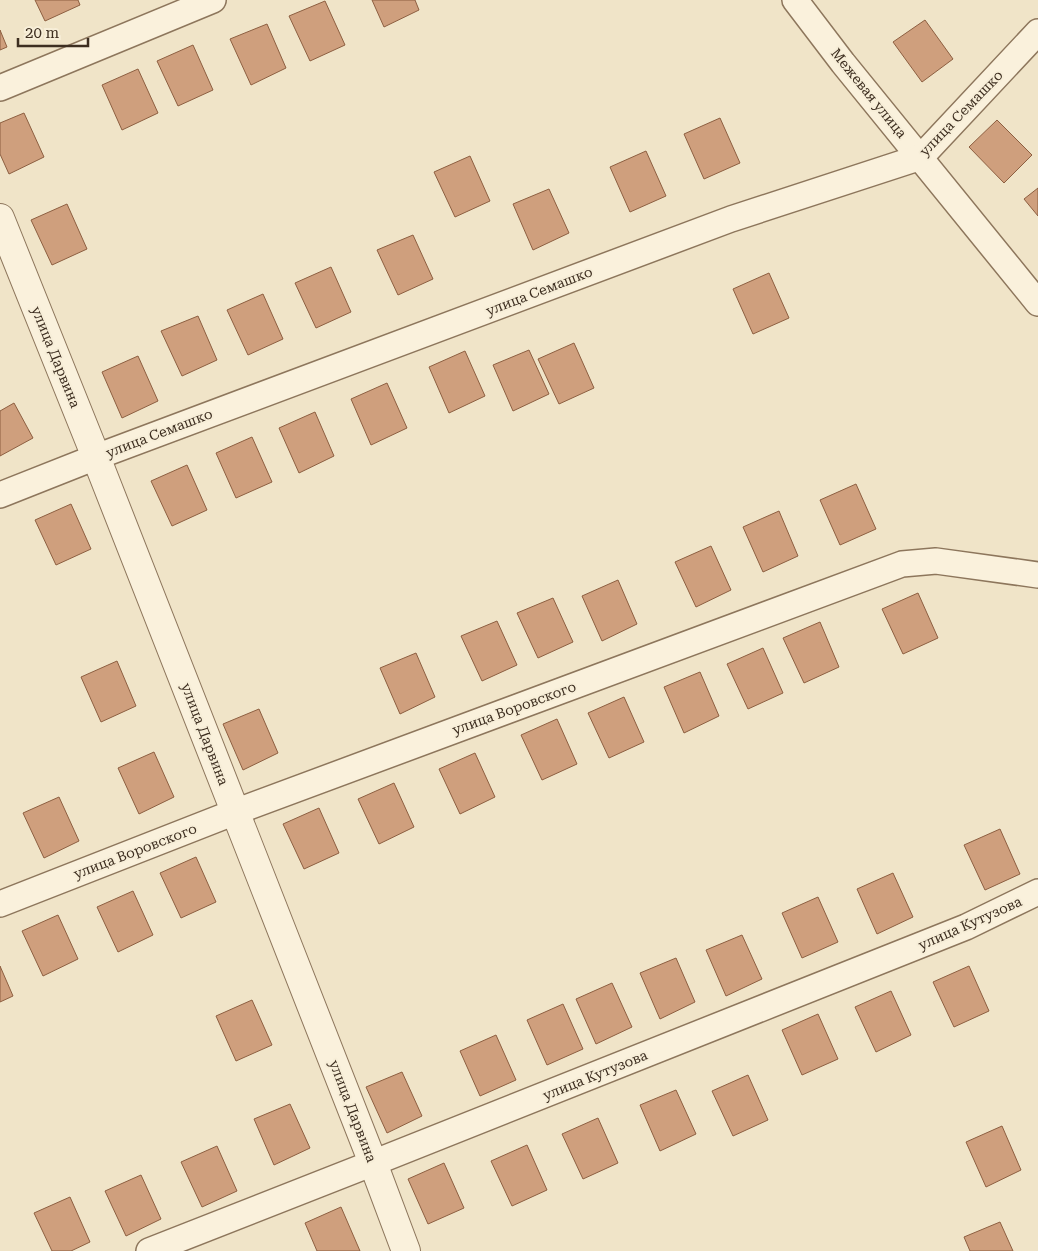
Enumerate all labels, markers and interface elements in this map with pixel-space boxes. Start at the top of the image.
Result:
scale bar [18,15,88,47]
text: 20 m [25,24,60,42]
street label: Межевая улица [828,45,910,141]
street label: улица Семашко [916,67,1006,159]
street label: улица Семашко [483,263,595,319]
street label: улица Дарвина [28,304,84,411]
street label: улица Семашко [103,405,215,461]
street label: улица Воровского [450,678,578,738]
street label: улица Дарвина [178,681,232,788]
street label: улица Воровского [71,820,199,882]
street label: улица Кутузова [916,893,1025,953]
street label: улица Кутузова [540,1047,650,1103]
street label: улица Дарвина [326,1058,380,1165]

